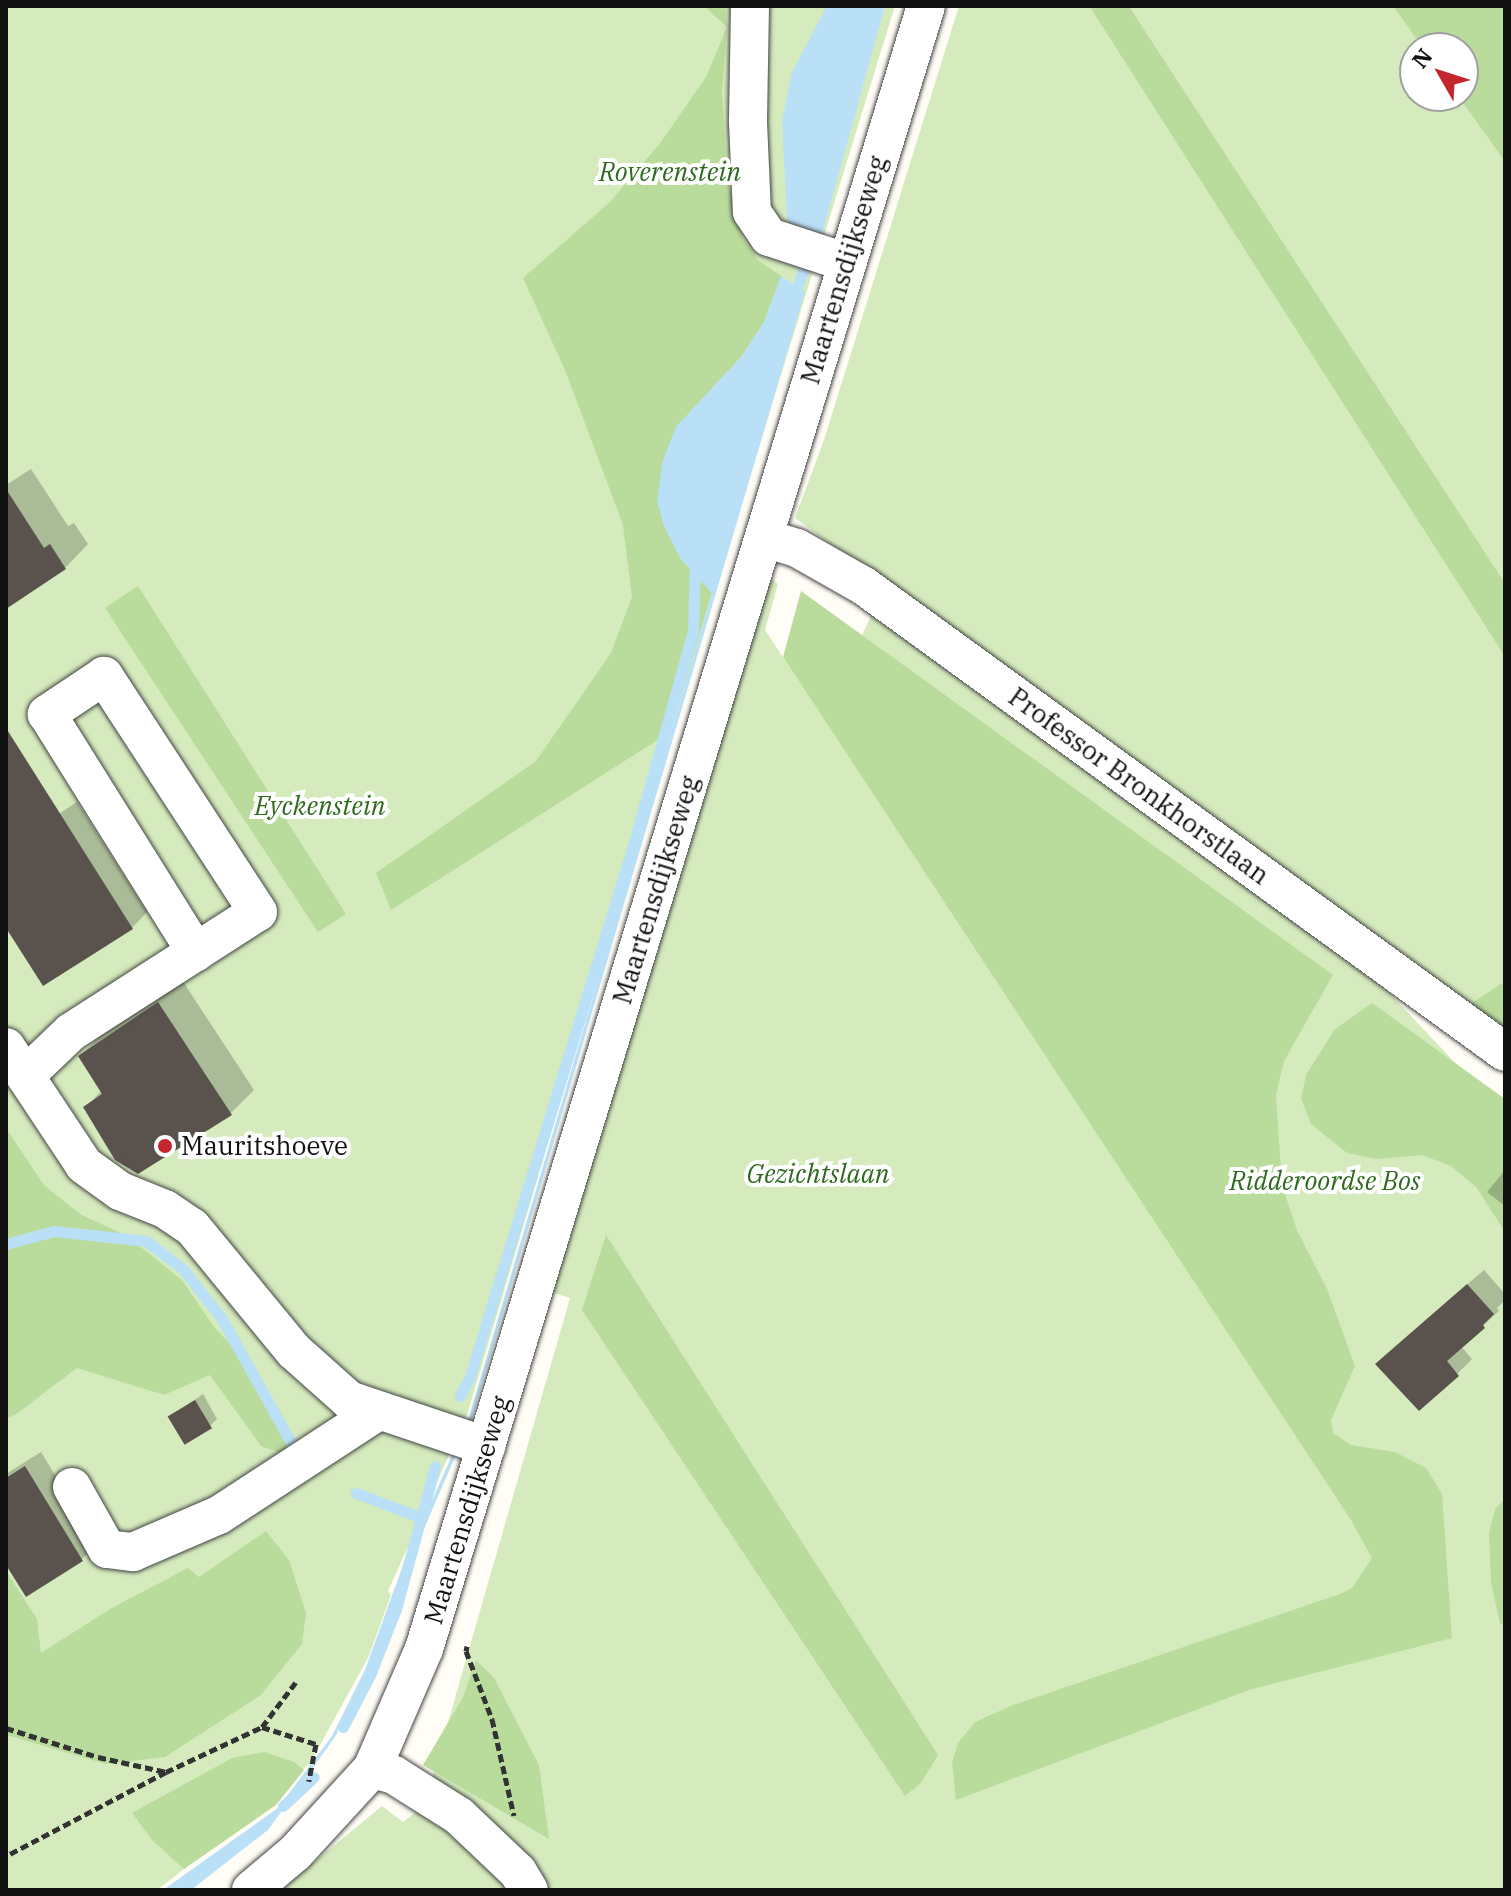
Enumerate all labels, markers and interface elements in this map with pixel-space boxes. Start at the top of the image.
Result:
north arrow [1399,32,1479,112]
text: N [1405,42,1438,74]
street label: Maartensdijkseweg [794,152,894,388]
park label: Roverenstein [599,156,741,188]
street label: Professor Bronkhorstlaan [1003,681,1275,891]
street label: Maartensdijkseweg [606,772,706,1008]
park label: Eyckenstein [255,790,385,822]
place label: Mauritshoeve [181,1130,348,1162]
marker: Mauritshoeve [156,1137,174,1155]
park label: Gezichtslaan [746,1158,890,1190]
park label: Ridderoordse Bos [1230,1165,1420,1197]
street label: Maartensdijkseweg [417,1392,517,1628]

